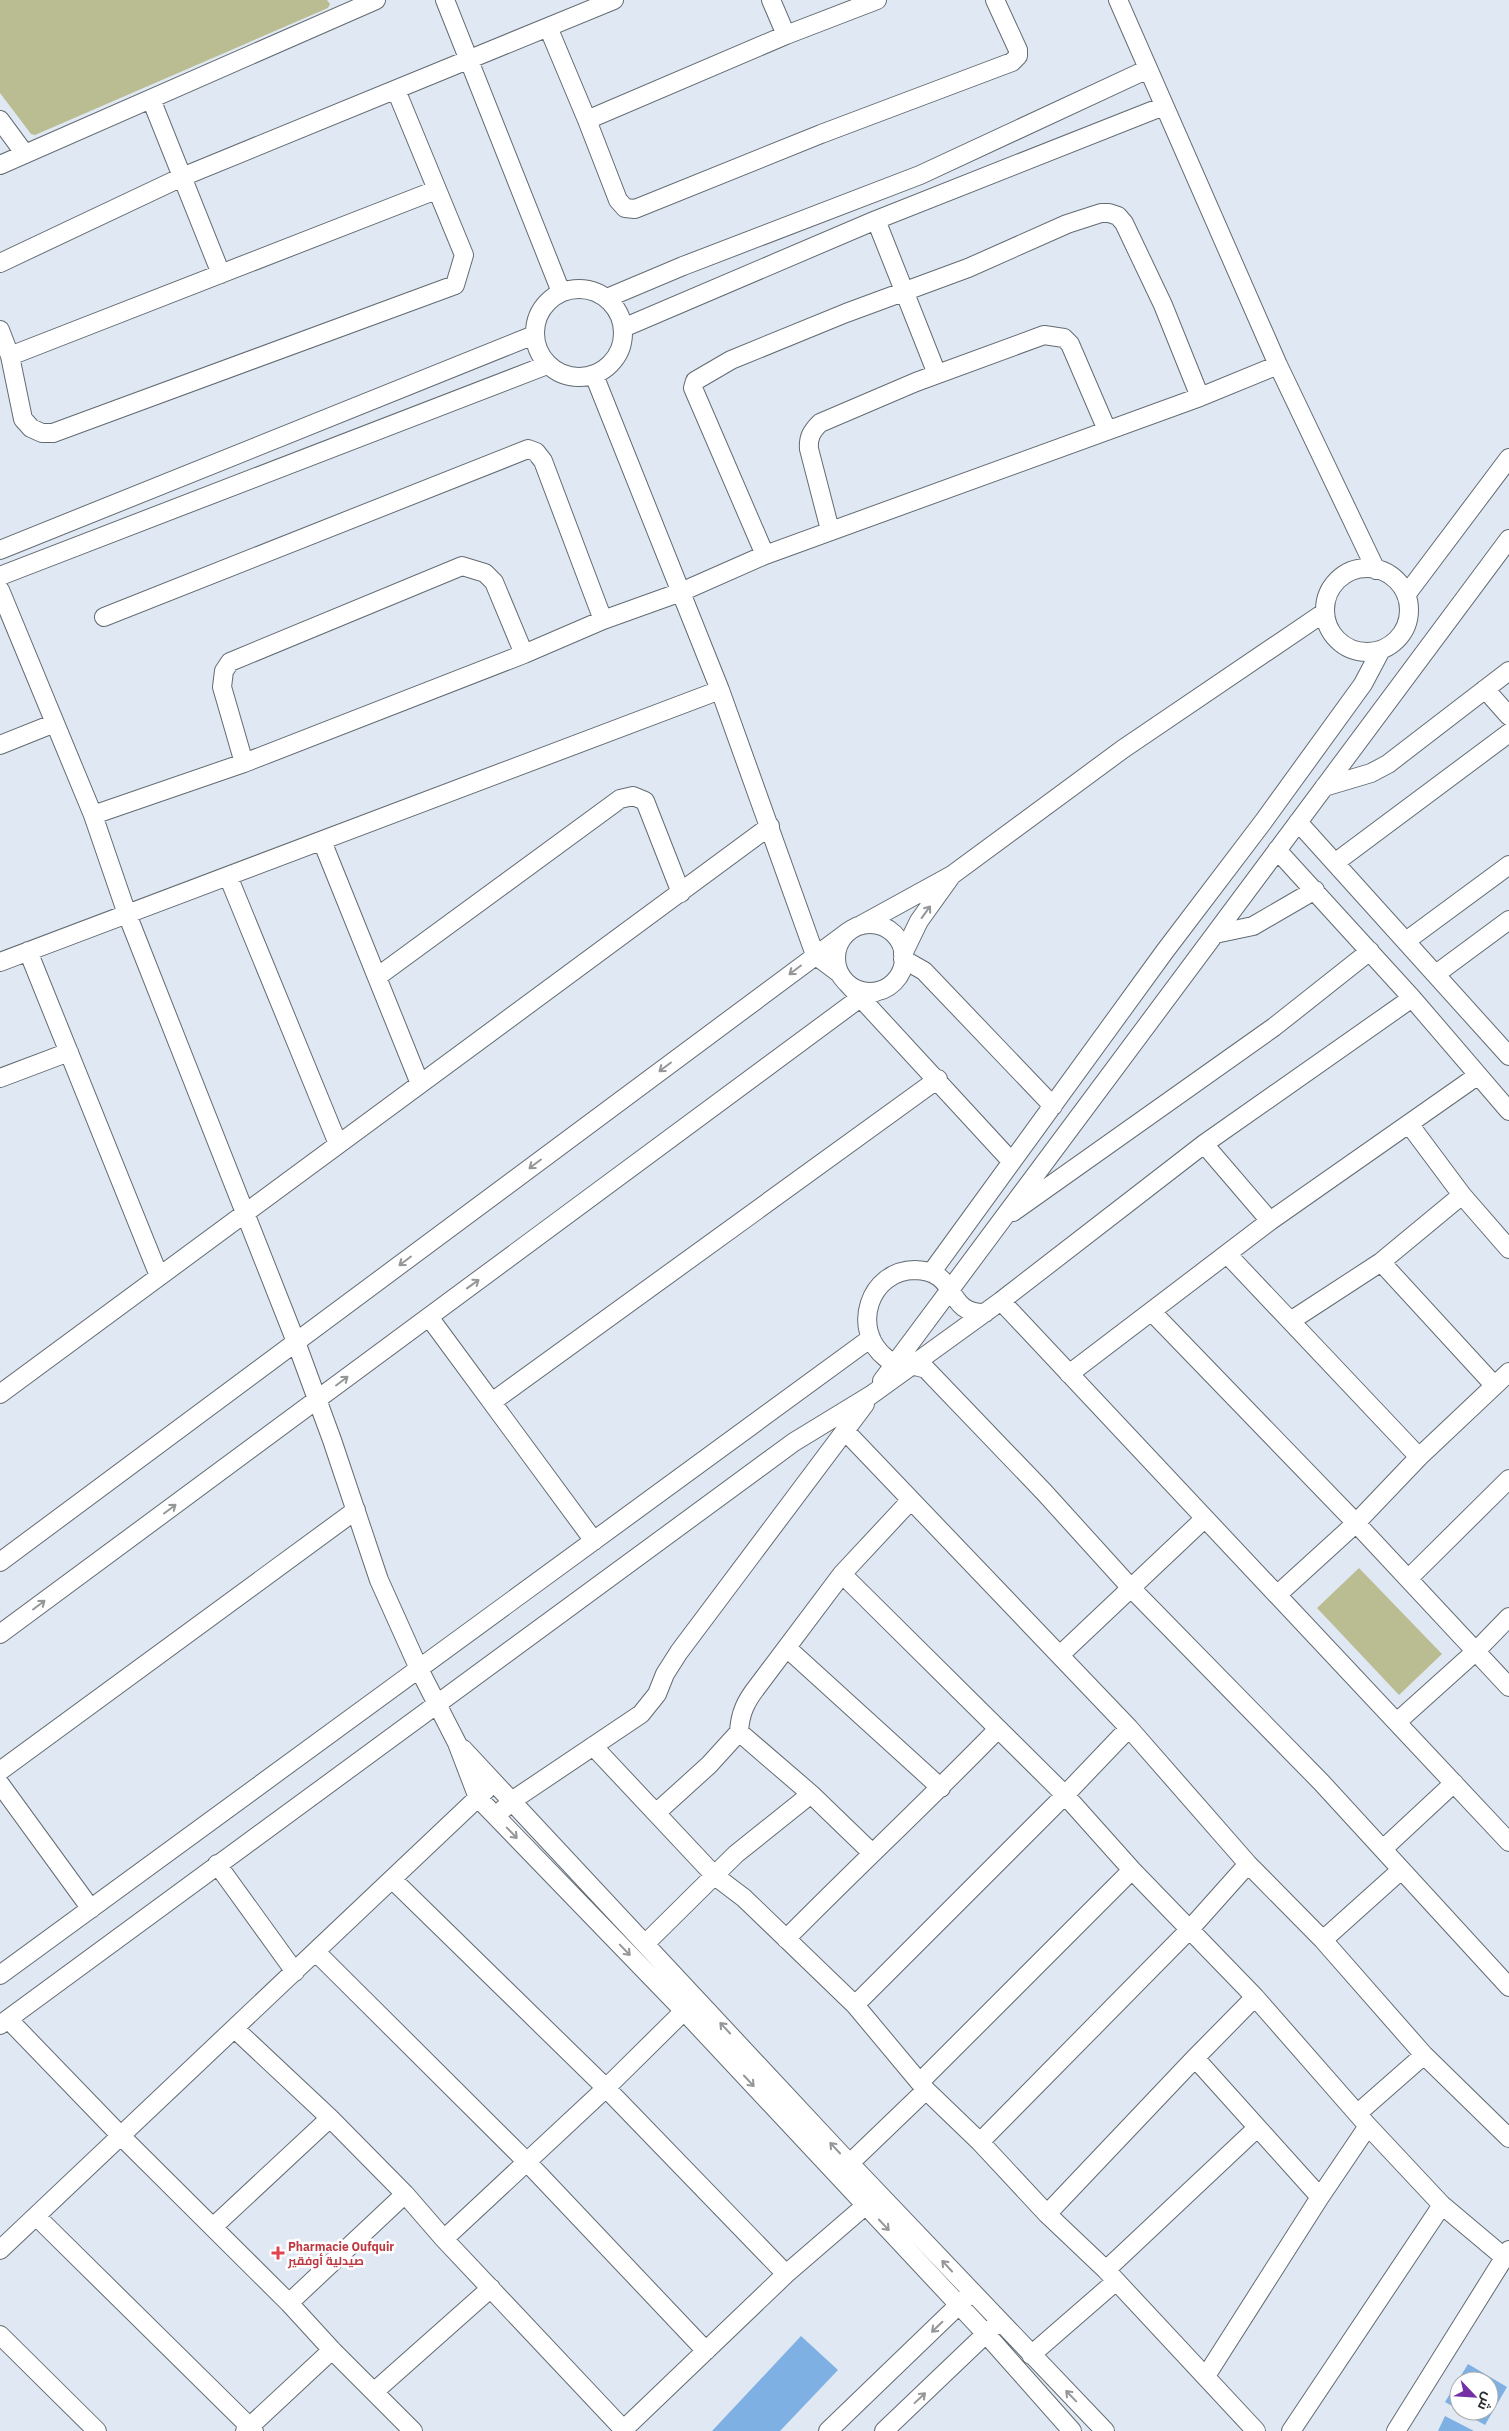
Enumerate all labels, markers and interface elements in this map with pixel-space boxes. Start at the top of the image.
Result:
one-way arrow [921,905,931,919]
one-way arrow [789,964,802,975]
one-way arrow [658,1062,672,1072]
one-way arrow [528,1159,542,1169]
one-way arrow [399,1256,412,1267]
one-way arrow [466,1279,480,1289]
one-way arrow [335,1375,349,1386]
one-way arrow [163,1503,176,1514]
one-way arrow [32,1600,45,1611]
one-way arrow [506,1827,518,1839]
one-way arrow [619,1944,631,1956]
one-way arrow [719,2022,731,2035]
one-way arrow [743,2074,755,2087]
one-way arrow [829,2141,841,2154]
one-way arrow [878,2218,890,2231]
place label: Pharmacie Oufquir صيدلية أوفقير [287,2239,394,2269]
marker: Pharmacie Oufquir صيدلية أوفقير [272,2247,284,2259]
one-way arrow [941,2259,953,2272]
one-way arrow [931,2321,944,2333]
north arrow [1449,2371,1499,2421]
one-way arrow [1065,2390,1077,2402]
text: ش [1474,2390,1498,2413]
one-way arrow [913,2392,926,2404]

